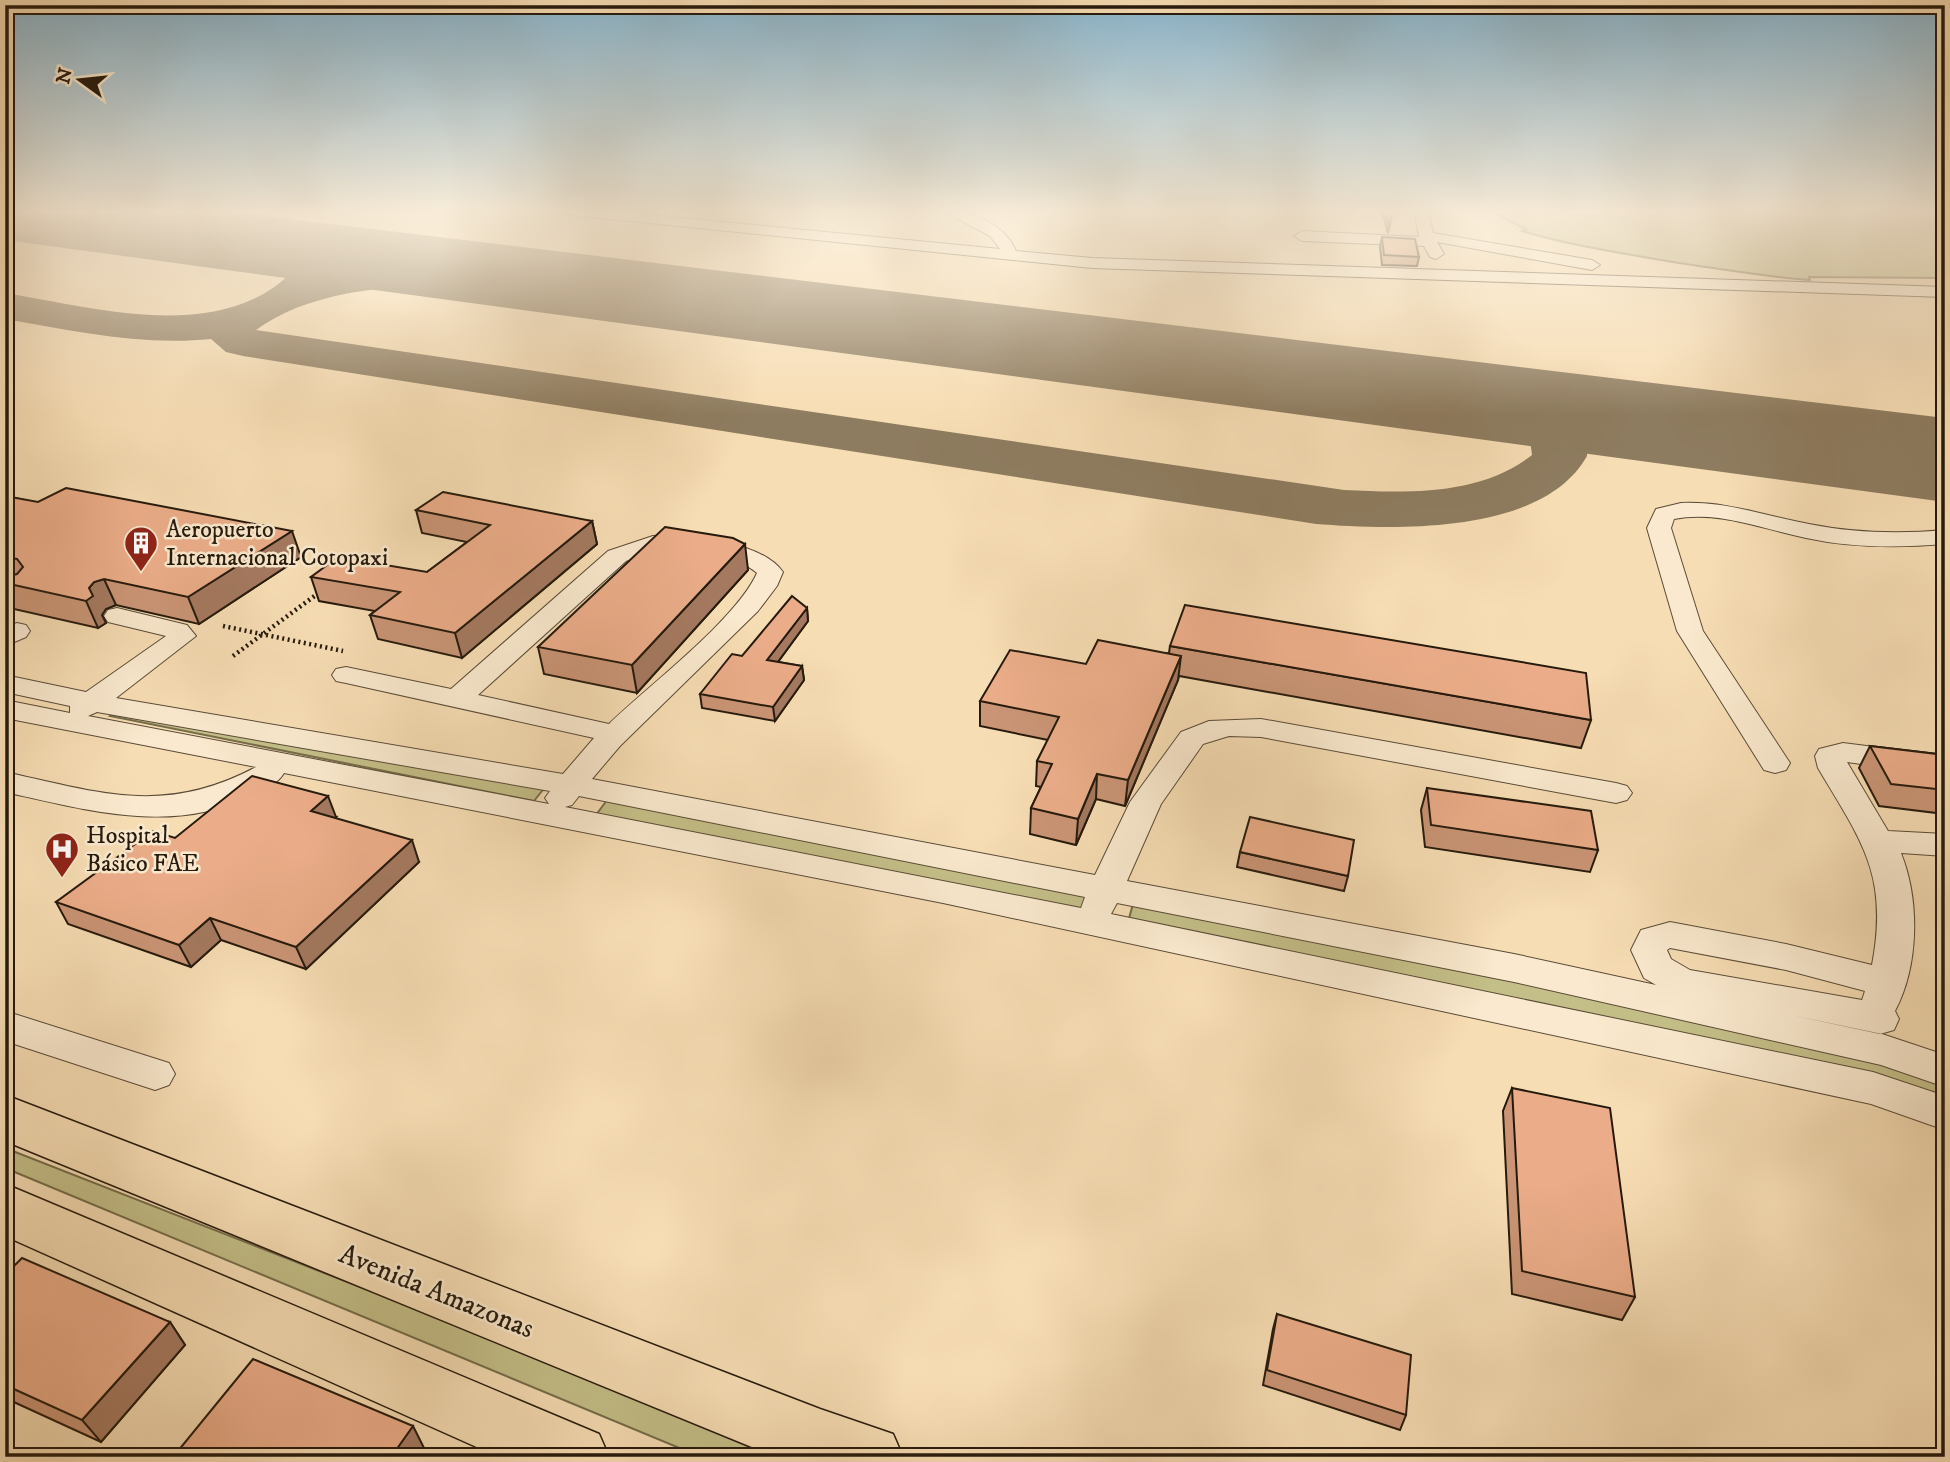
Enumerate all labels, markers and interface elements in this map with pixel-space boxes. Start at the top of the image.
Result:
north arrow [46,46,116,116]
text: N [52,65,78,87]
place label: Aeropuerto Internacional Cotopaxi [166,515,388,573]
building icon: Aeropuerto Internacional Cotopaxi [122,524,160,573]
place label: Hospital Básico FAE [86,821,199,879]
hospital icon: Hospital Básico FAE [43,830,81,879]
street label: Avenida Amazonas [334,1236,539,1346]

